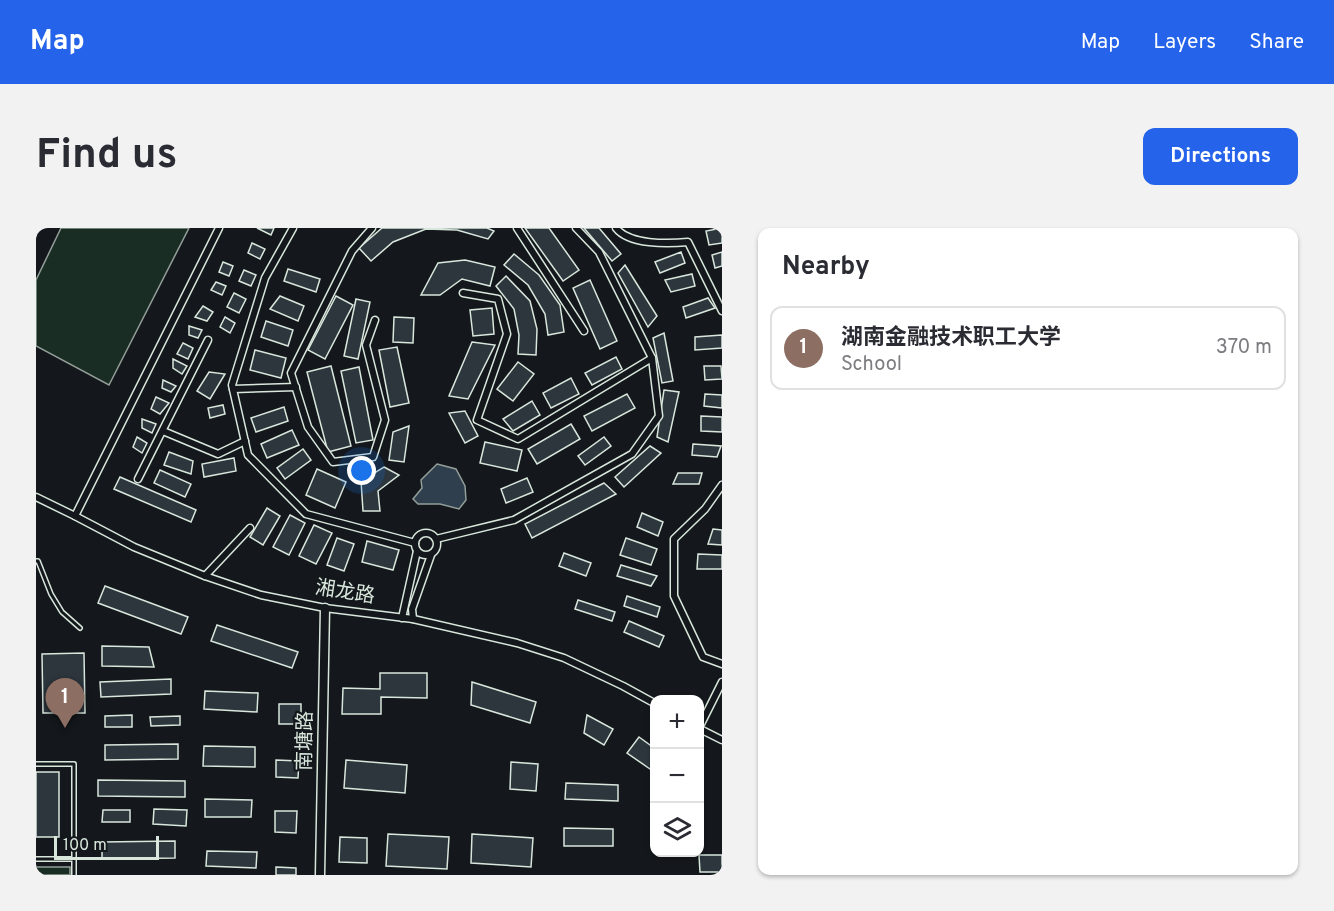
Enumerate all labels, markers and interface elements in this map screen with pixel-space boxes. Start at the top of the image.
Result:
text: Map [30,24,85,60]
text: Map [1081,29,1120,56]
text: Layers [1153,29,1216,56]
text: Share [1249,29,1304,56]
button: Directions [1143,128,1298,185]
text: Find us [36,130,177,183]
text: Nearby [782,251,870,284]
text: 湖南金融技术职工大学 [841,325,1061,352]
text: 1 [800,335,808,361]
text: 370 m [1216,335,1272,361]
text: School [841,352,902,378]
your location [347,456,376,485]
street label: 湘龙路 [313,575,377,611]
pin: 1 [45,678,84,728]
map controls [650,695,704,857]
button: + [650,695,704,749]
street label: 南塘路 [292,711,320,771]
button: − [650,749,704,803]
button: layers [650,803,704,857]
scale bar [54,833,159,860]
text: 100 m [63,836,107,856]

